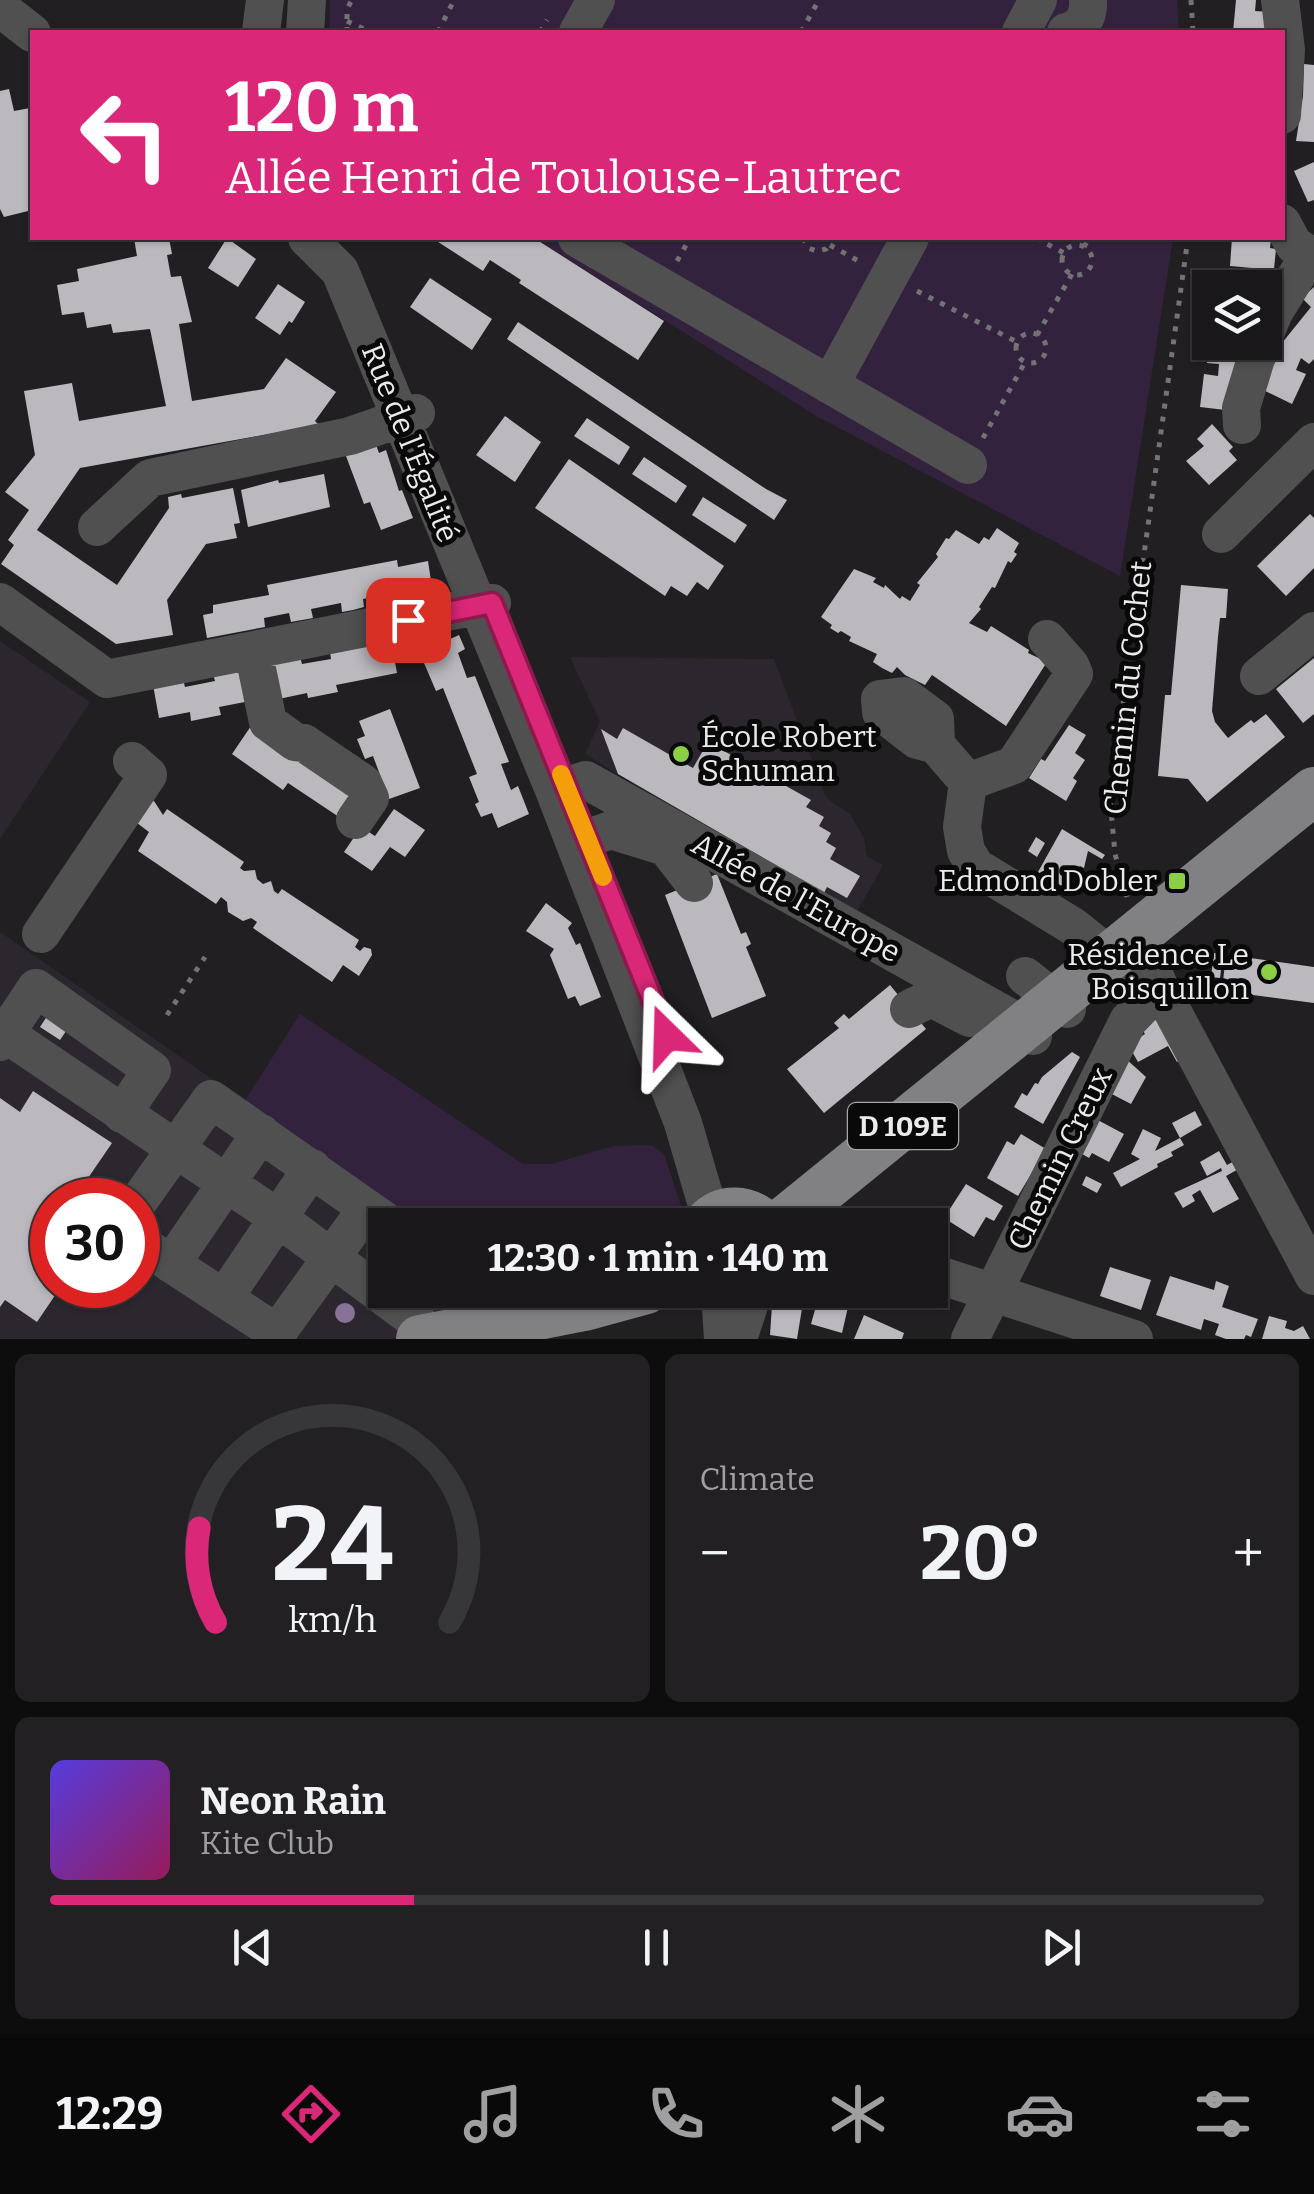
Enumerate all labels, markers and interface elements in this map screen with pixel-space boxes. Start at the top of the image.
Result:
text: 120 m [225,66,418,150]
icon: left [60,70,190,200]
text: Allée Henri de Toulouse-Lautrec [225,151,902,205]
map controls [1192,270,1282,360]
button: layers [1192,270,1282,360]
street label: Rue de l'Égalité [354,338,466,548]
street label: Chemin du Cochet [1097,559,1159,817]
pin [366,578,451,663]
icon: arrive [381,593,436,648]
place label: École Robert Schuman [701,719,877,789]
marker: École Robert Schuman [670,743,692,765]
street label: Allée de l'Europe [685,826,907,970]
place label: Edmond Dobler [938,863,1157,899]
marker: Edmond Dobler [1166,870,1188,892]
place label: Résidence Le Boisquillon [1067,937,1249,1007]
marker: Résidence Le Boisquillon [1258,961,1280,983]
position arrow [615,984,719,1088]
street label: Chemin Creux [1000,1062,1120,1256]
road number: D 109E [848,1103,958,1149]
speed limit sign: 30 [30,1178,160,1308]
text: 12:30 · 1 min · 140 m [488,1235,828,1281]
text: Climate [700,1460,815,1498]
text: 24 [271,1483,393,1608]
text: 20° [920,1509,1042,1599]
text: − [700,1521,730,1587]
text: + [1233,1521,1264,1587]
text: km/h [288,1599,376,1641]
text: Neon Rain [200,1778,386,1824]
text: Kite Club [200,1824,334,1862]
icon: previous [225,1920,280,1975]
icon: pause [629,1920,684,1975]
icon: next [1034,1920,1089,1975]
icon: directions [276,2079,346,2149]
icon: music [458,2079,528,2149]
icon: phone [641,2079,711,2149]
icon: climate [823,2079,893,2149]
icon: car [1005,2079,1075,2149]
icon: filters [1188,2079,1258,2149]
text: 12:29 [56,2087,163,2141]

